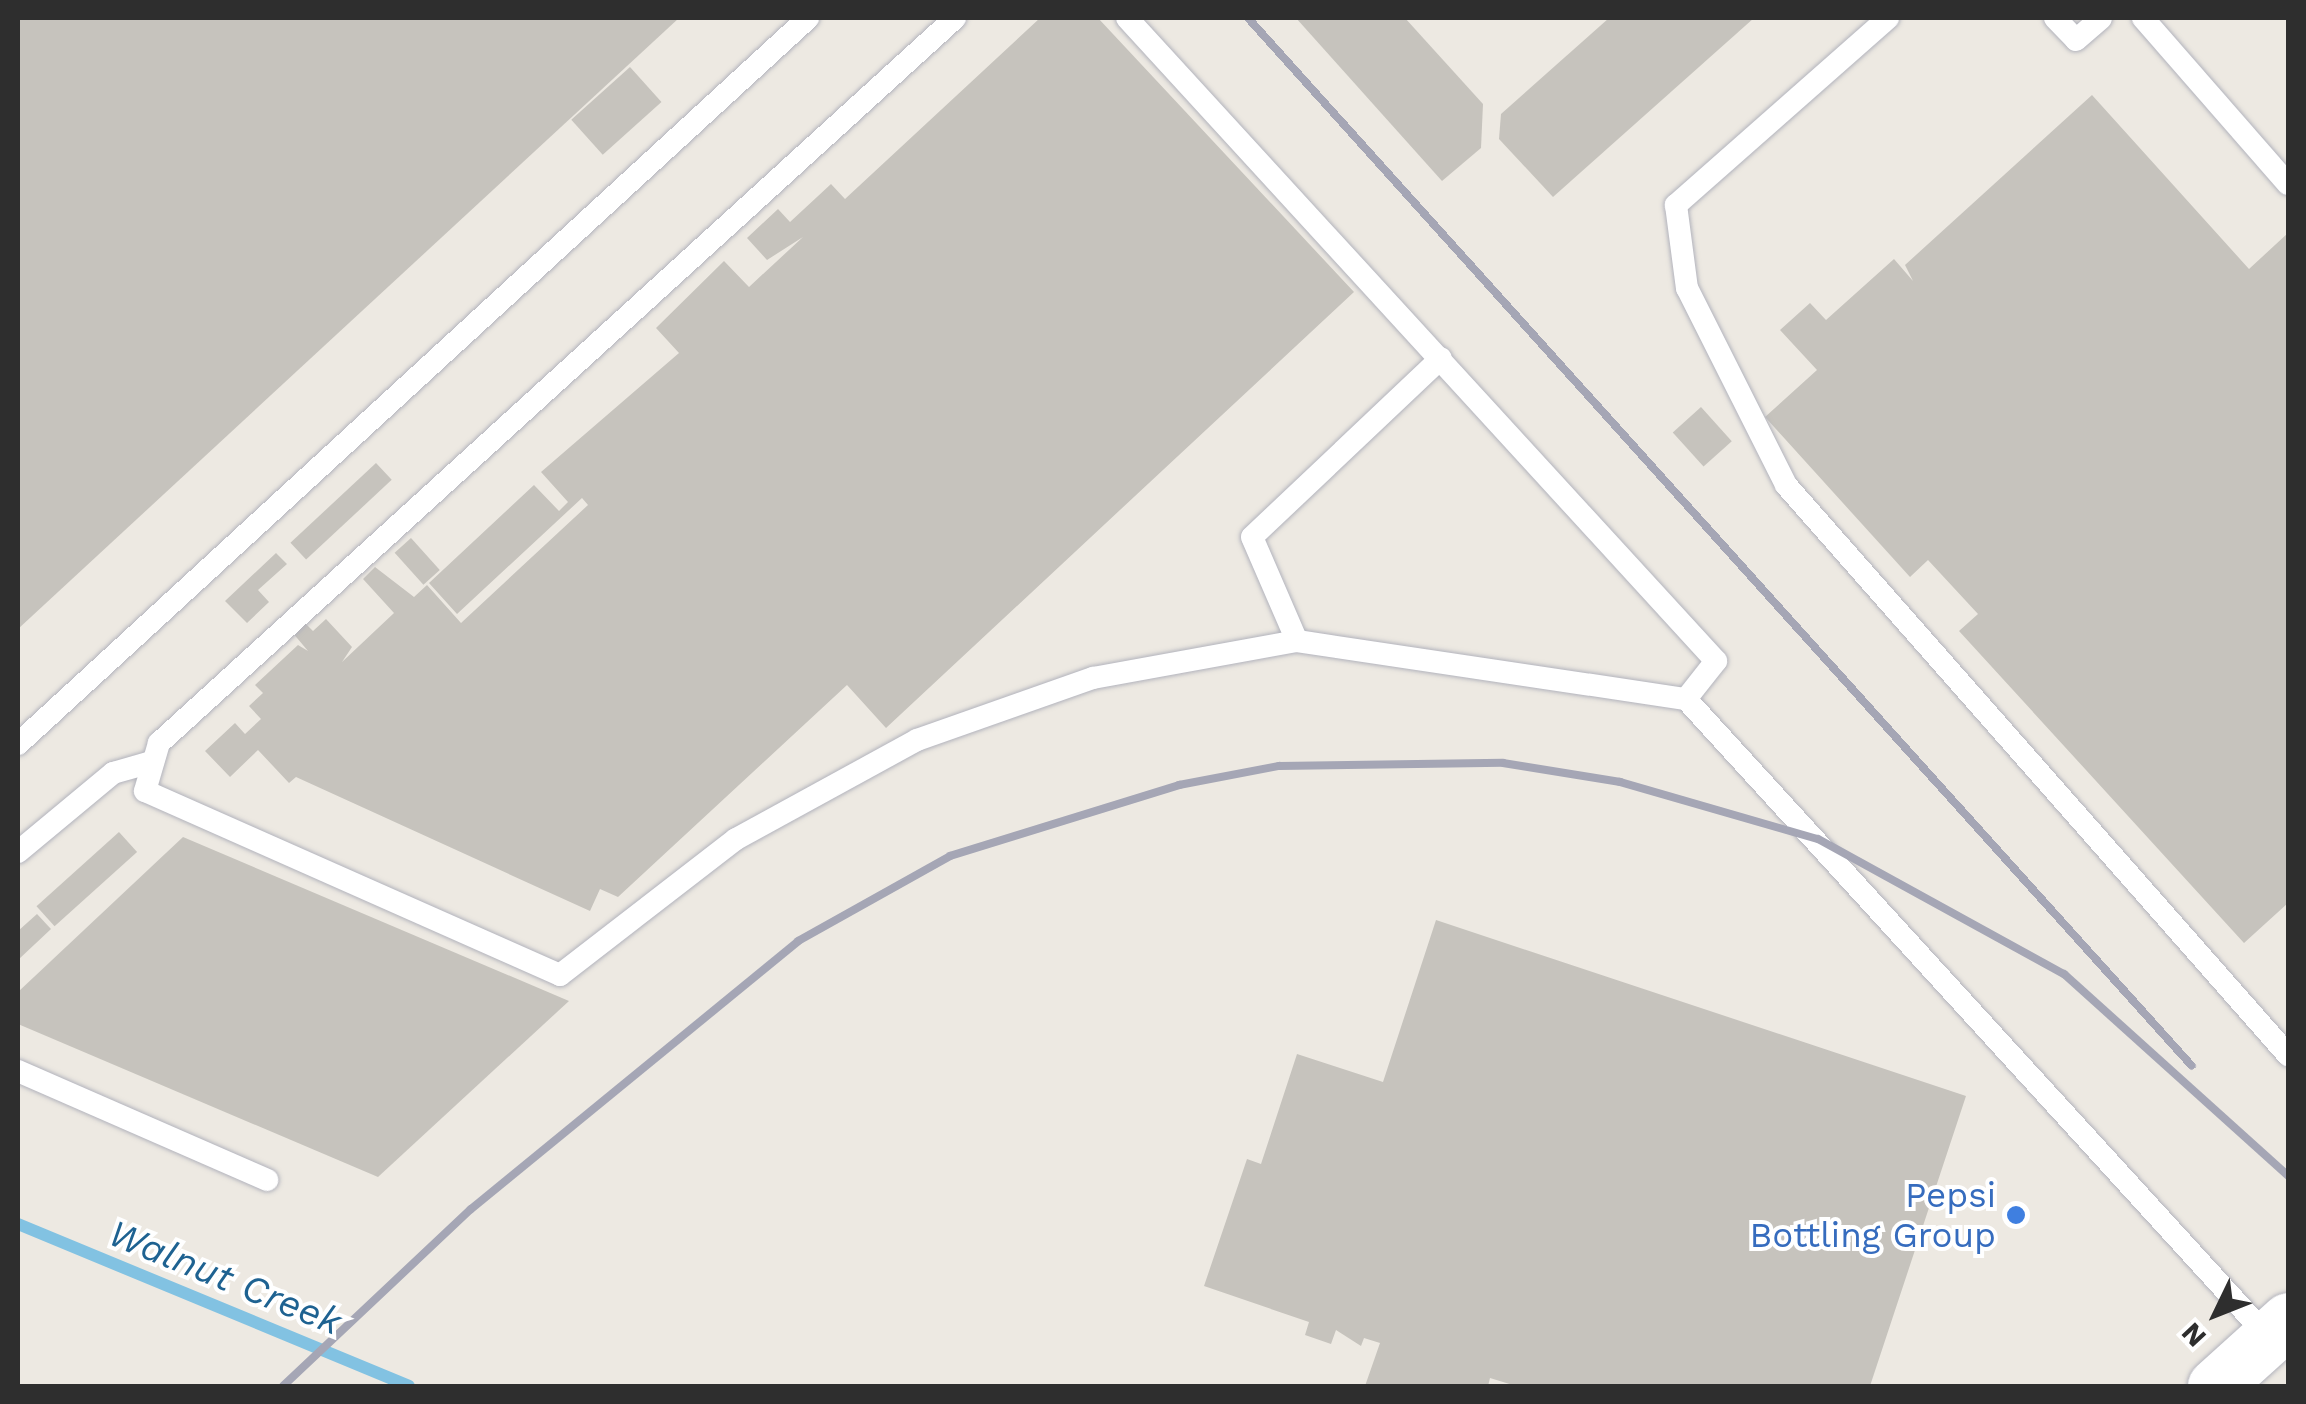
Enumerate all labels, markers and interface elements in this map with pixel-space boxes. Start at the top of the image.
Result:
place label: Pepsi Bottling Group [1750,1174,1996,1256]
marker: Pepsi Bottling Group [2005,1204,2027,1226]
water label: Walnut Creek [102,1211,348,1345]
north arrow [2166,1264,2266,1364]
text: N [2175,1316,2213,1354]

